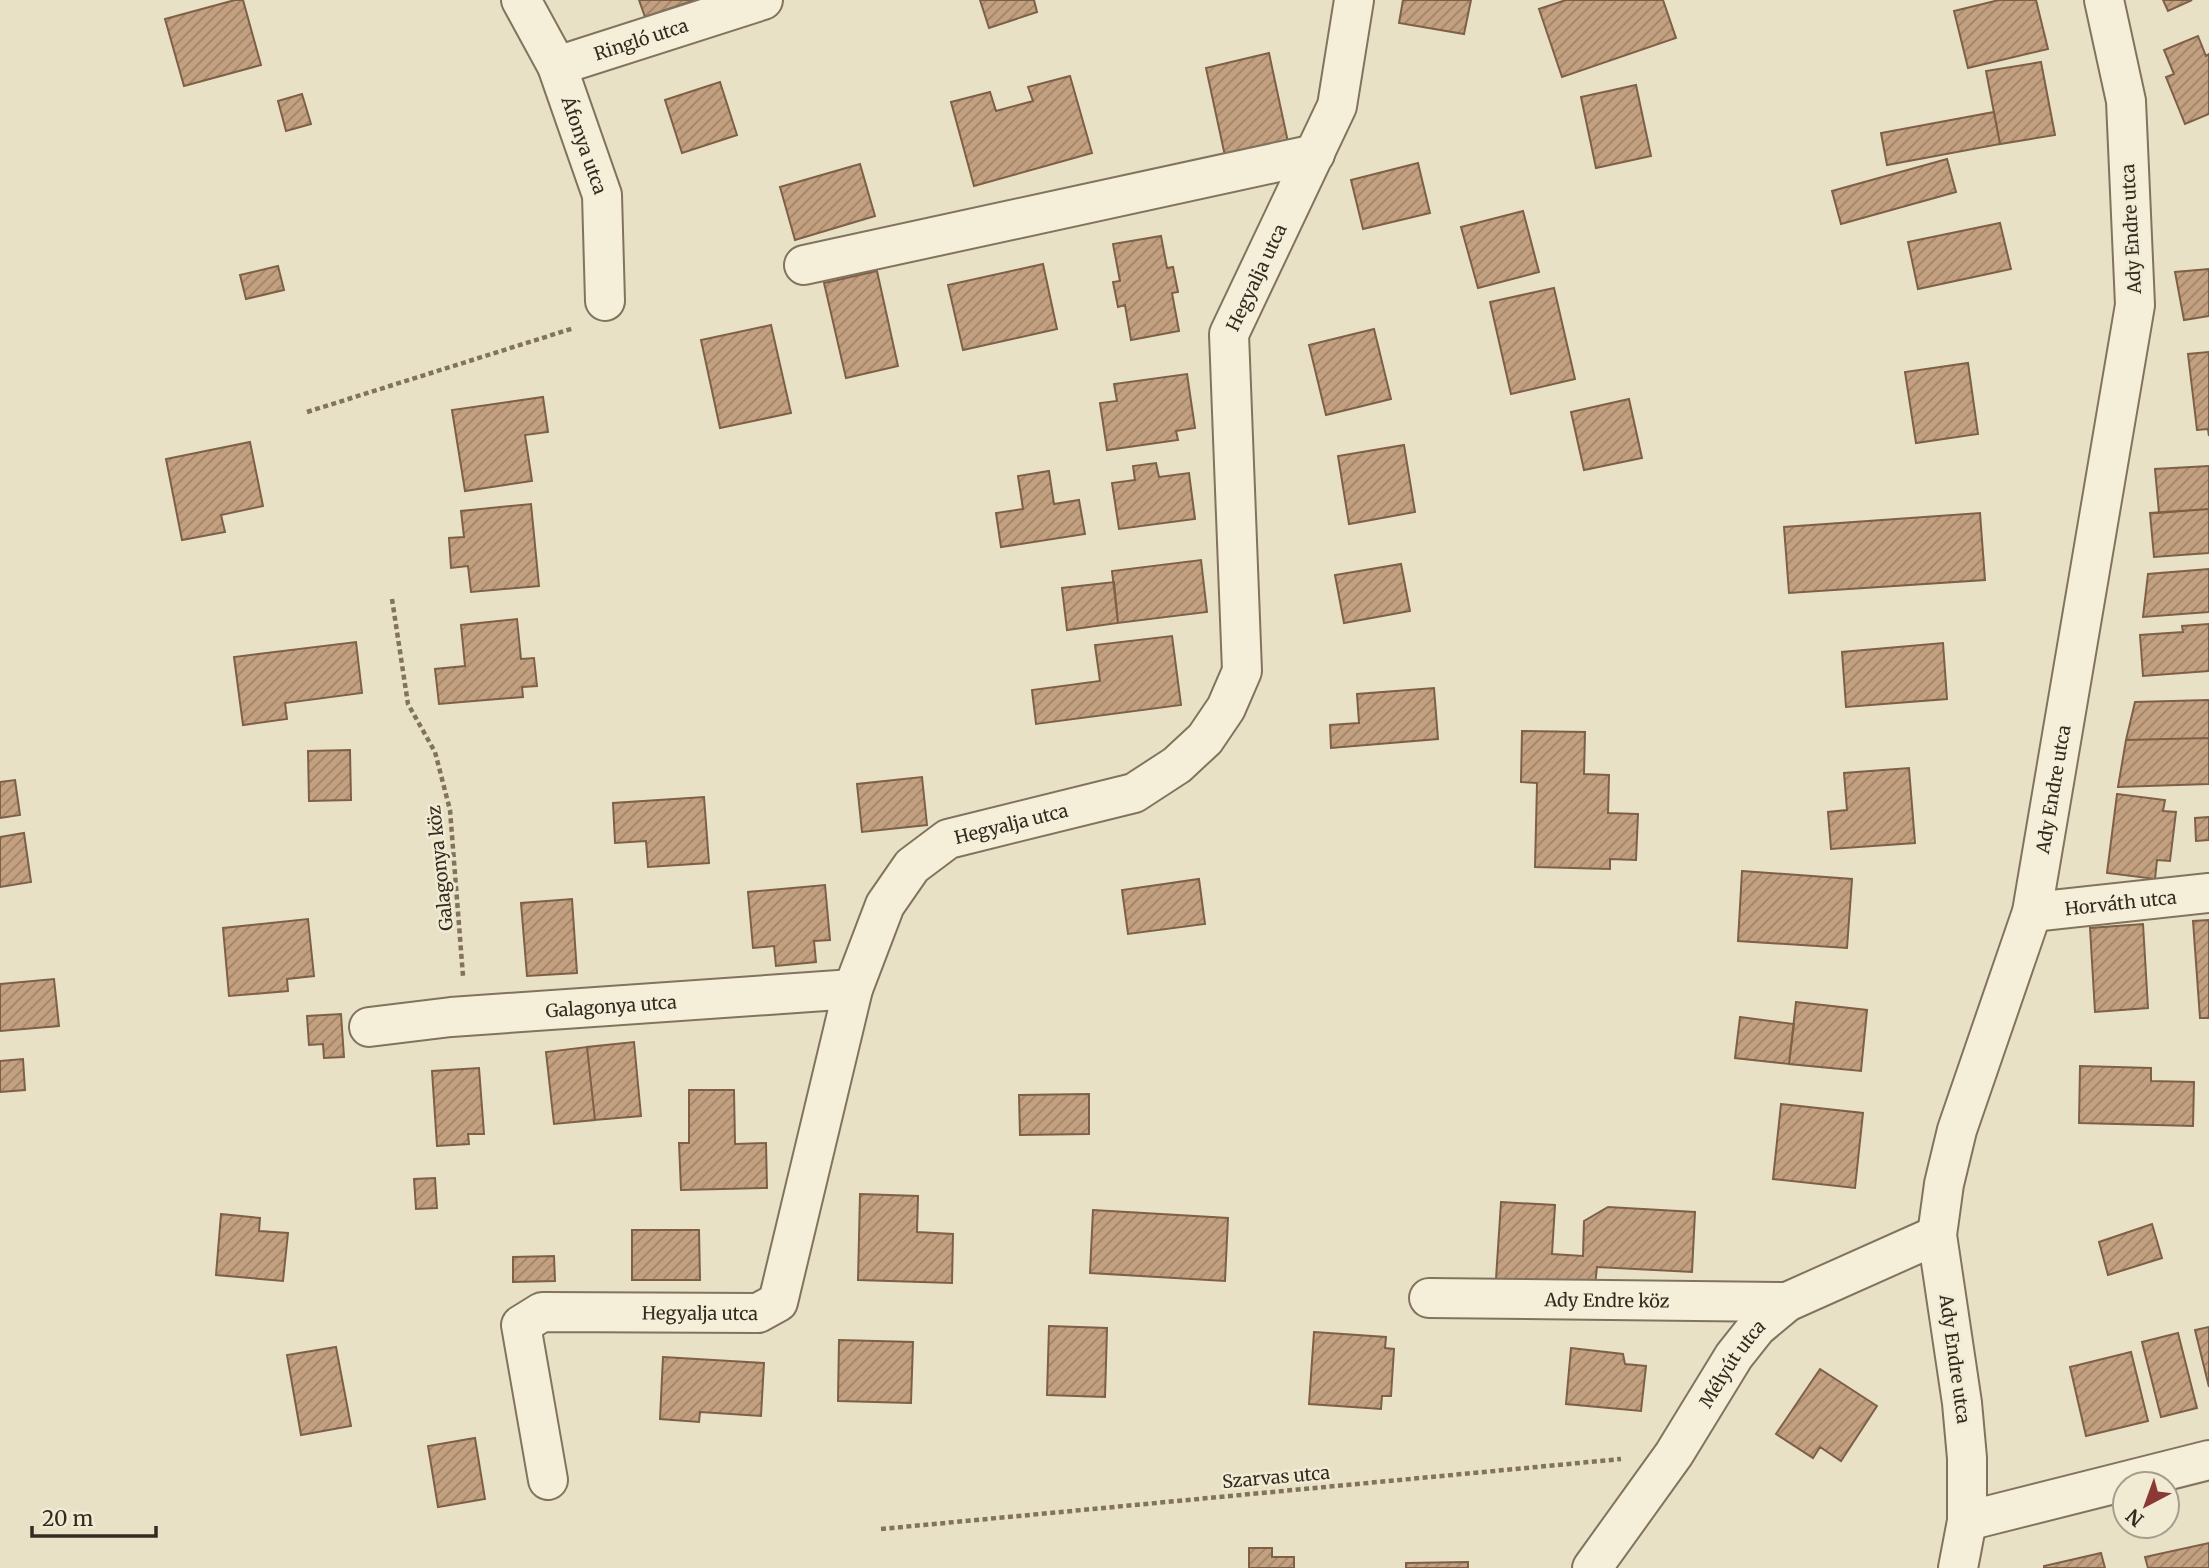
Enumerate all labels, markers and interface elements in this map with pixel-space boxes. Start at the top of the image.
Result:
street label: Ringló utca [591,13,691,65]
street label: Áfonya utca [557,92,612,197]
street label: Ady Endre utca [2116,163,2146,296]
street label: Hegyalja utca [1221,220,1291,335]
street label: Ady Endre utca [2030,723,2075,856]
street label: Hegyalja utca [952,798,1071,849]
street label: Galagonya köz [422,804,458,932]
street label: Horváth utca [2063,885,2178,920]
street label: Galagonya utca [545,990,678,1022]
street label: Ady Endre köz [1543,1288,1670,1312]
street label: Ady Endre utca [1934,1292,1975,1425]
street label: Hegyalja utca [642,1301,758,1325]
street label: Mélyút utca [1694,1314,1770,1412]
street label: Szarvas utca [1221,1461,1331,1493]
north arrow [2111,1470,2181,1540]
scale bar [32,1494,156,1538]
text: N [2121,1504,2148,1532]
text: 20 m [42,1505,94,1532]

